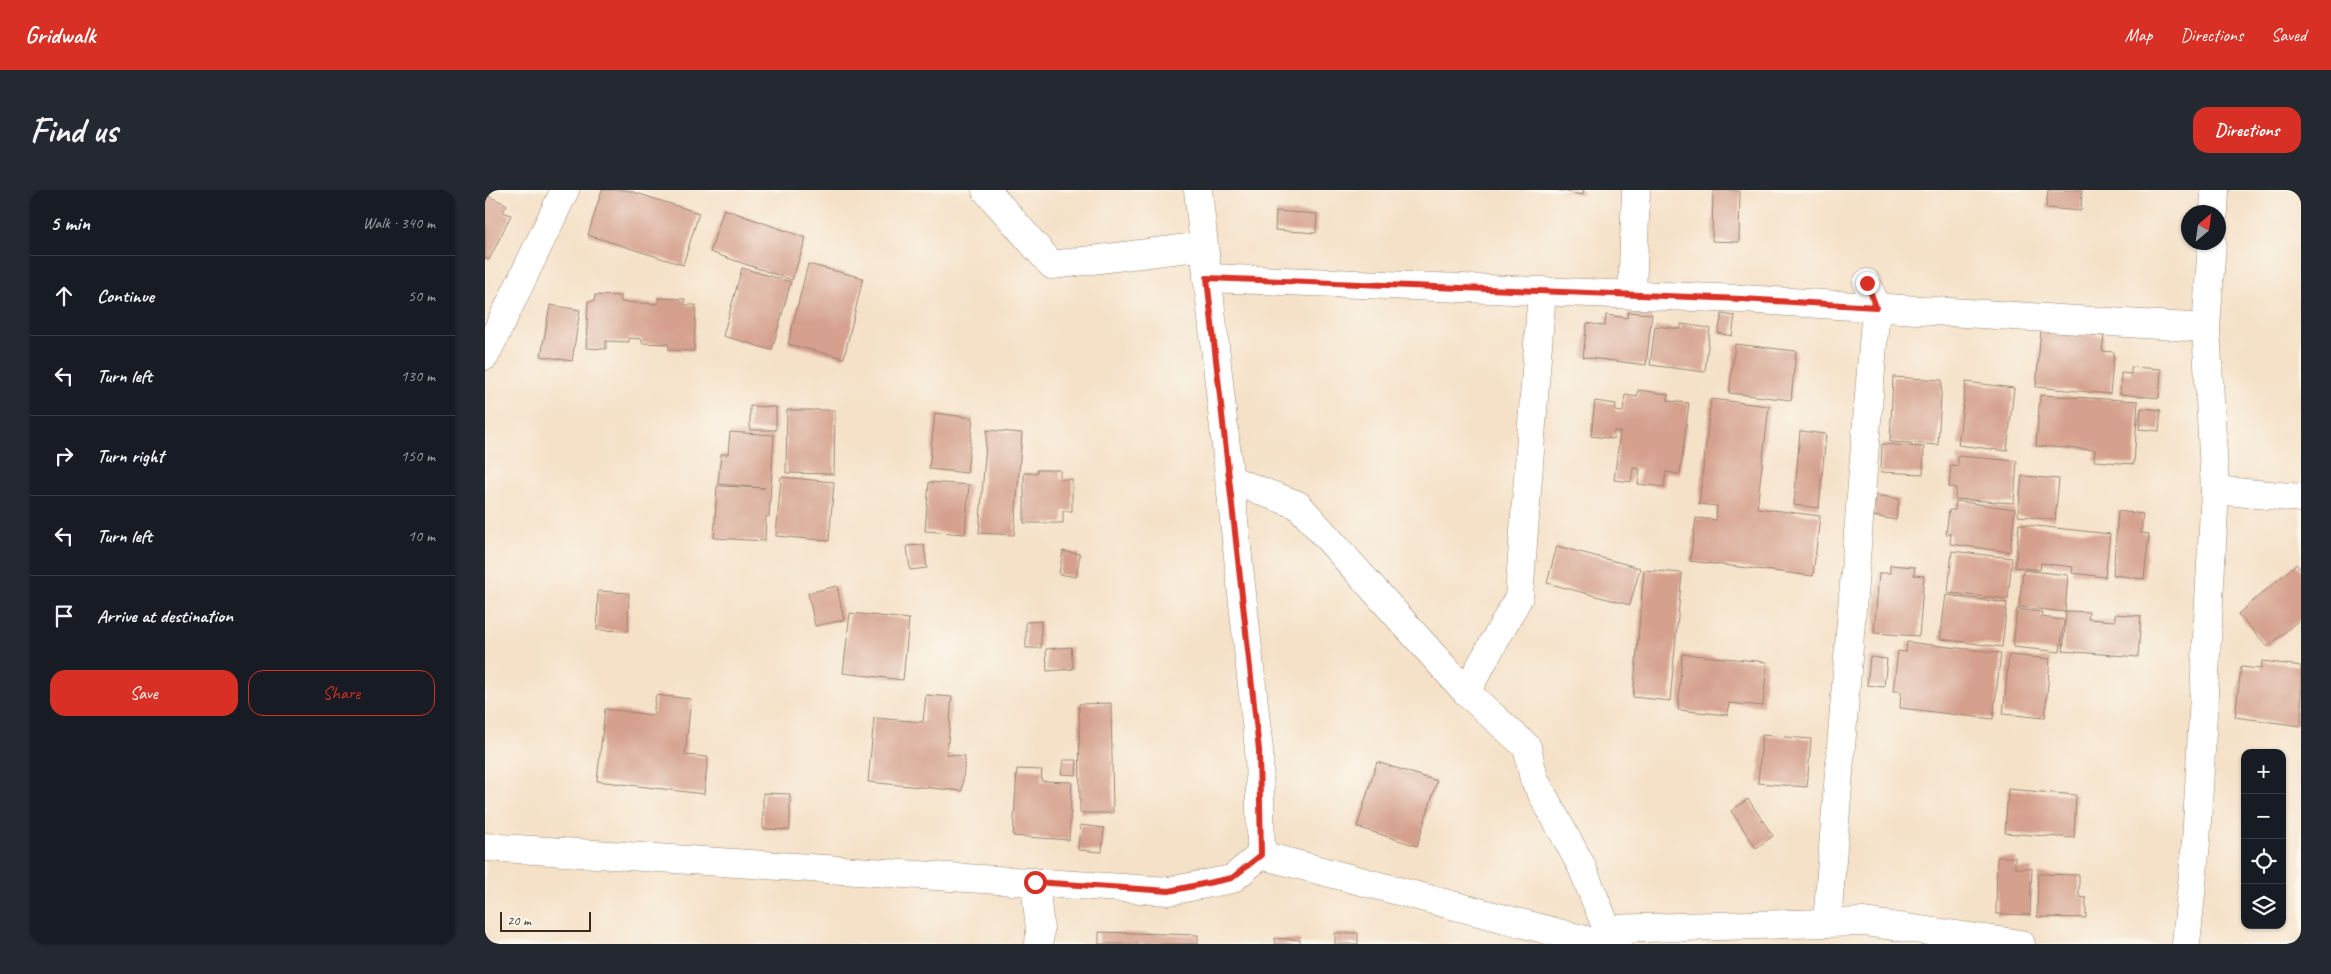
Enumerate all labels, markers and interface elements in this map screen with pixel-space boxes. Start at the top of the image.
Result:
text: Gridwalk [25,20,95,50]
text: Map [2125,24,2152,46]
text: Directions [2180,24,2243,46]
text: Saved [2271,24,2306,46]
button: Directions [2193,107,2301,153]
text: Find us [30,108,117,153]
north arrow [2181,205,2226,250]
text: 5 min [50,210,90,236]
text: Walk · 340 m [363,213,435,233]
route end [1856,272,1879,295]
icon: ahead [50,282,78,310]
text: Continue [97,284,154,308]
text: 50 m [408,286,435,306]
icon: left [50,362,78,390]
text: Turn left [97,364,152,388]
text: 130 m [401,366,435,386]
icon: right [50,442,78,470]
text: Turn right [97,444,164,468]
text: 150 m [401,446,435,466]
icon: left [50,522,78,550]
text: Turn left [97,524,152,548]
text: 10 m [408,526,435,546]
icon: arrive [50,602,78,630]
text: Arrive at destination [97,604,233,628]
button: Save [50,670,238,716]
button: Share [248,670,435,716]
map controls [2241,749,2286,929]
button: + [2241,749,2286,794]
button: − [2241,794,2286,839]
button: locate [2241,839,2286,884]
route start [1024,871,1047,894]
button: layers [2241,884,2286,929]
scale bar [500,909,591,932]
text: 20 m [507,912,531,929]

